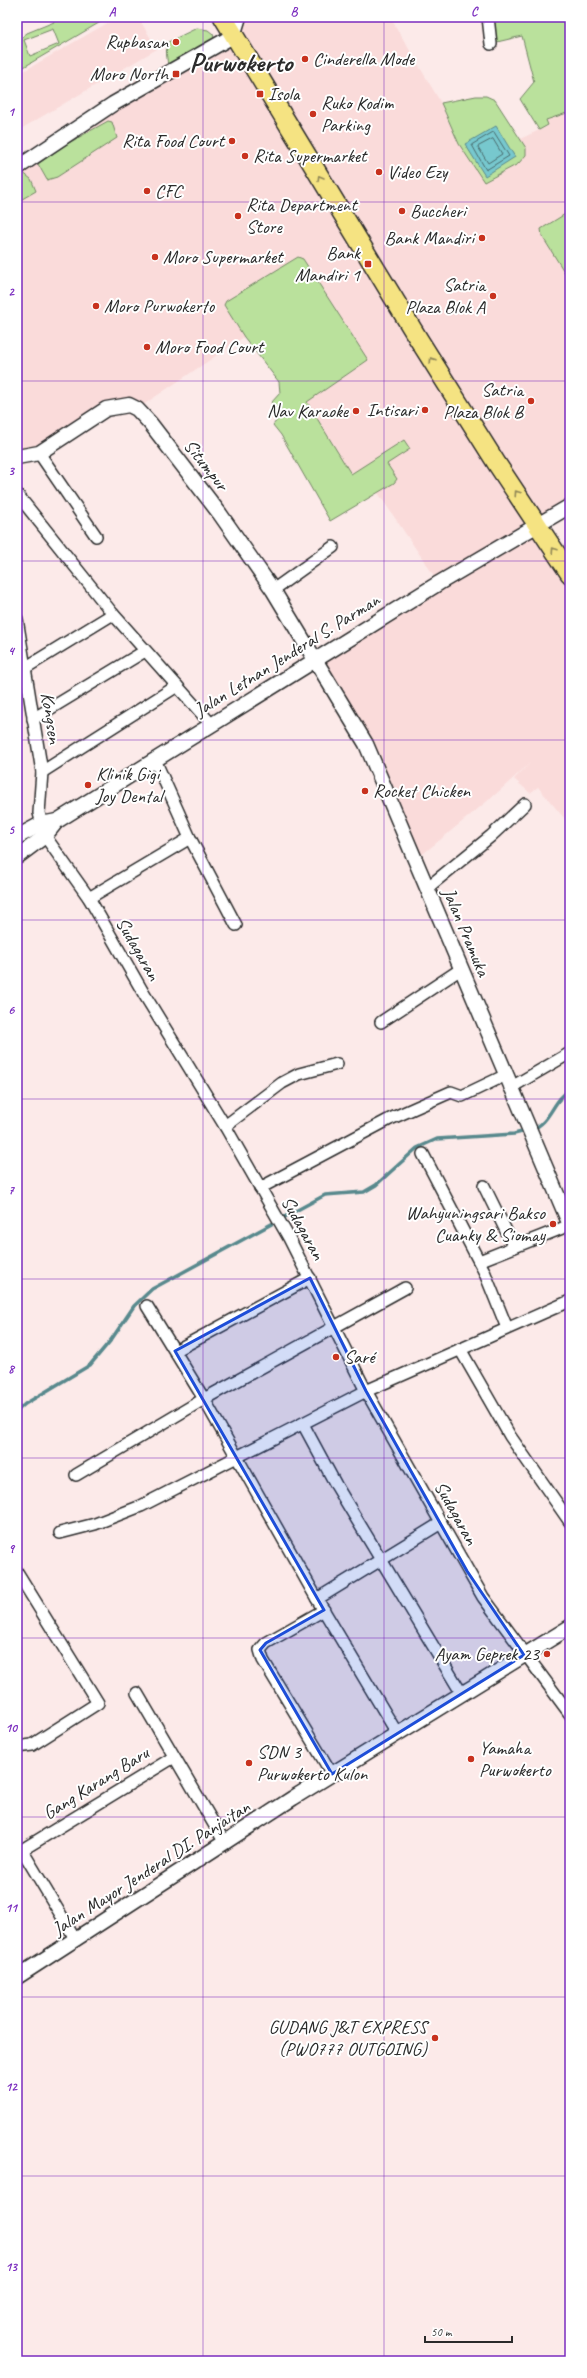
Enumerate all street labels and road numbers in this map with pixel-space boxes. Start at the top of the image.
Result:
street label: Situmpur [178,434,235,497]
street label: Jalan Letnan Jenderal S. Parman [189,587,385,722]
street label: Kongsen [35,691,67,746]
street label: Jalan Pramuka [436,883,496,981]
street label: Sudagaran [110,913,166,985]
street label: Sudagaran [276,1192,330,1264]
street label: Sudagaran [429,1477,483,1549]
street label: Gang Karang Baru [39,1740,155,1825]
street label: Jalan Mayor Jenderal DI. Panjaitan [47,1795,255,1941]

